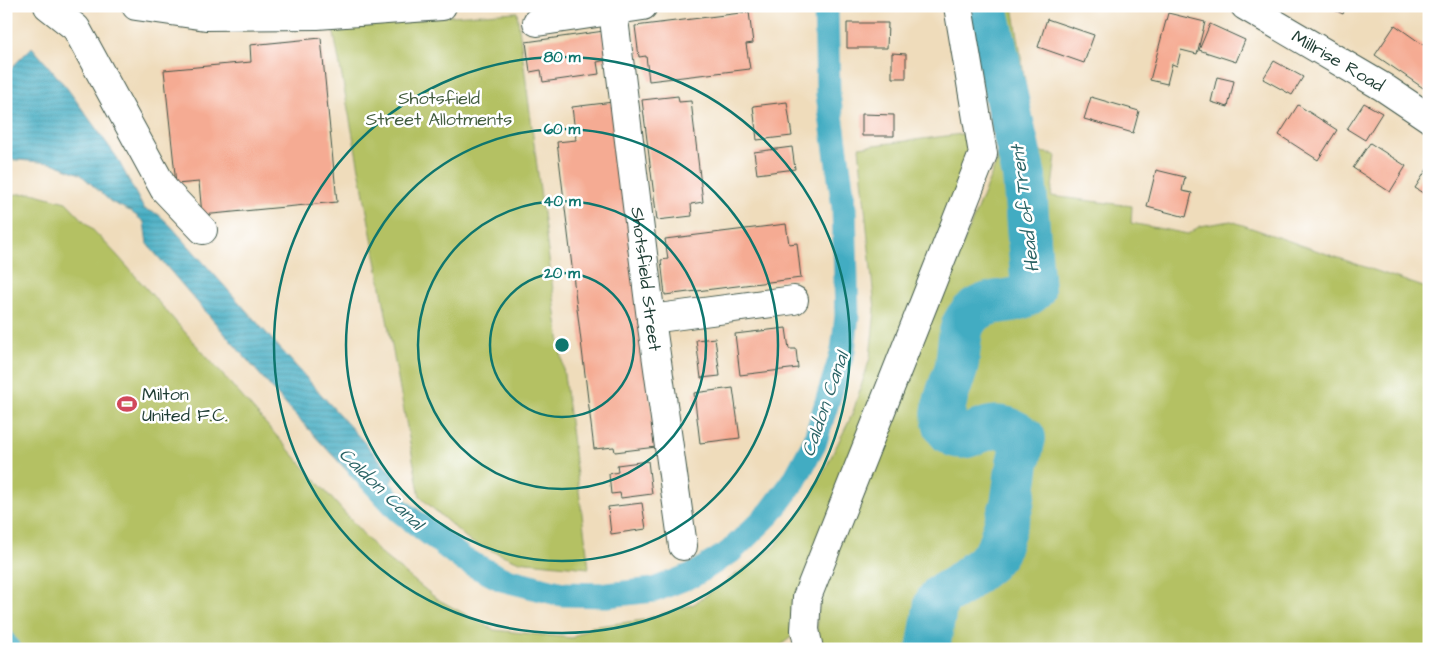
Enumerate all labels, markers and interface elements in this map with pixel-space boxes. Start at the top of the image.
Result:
street label: Millrise Road [1287,24,1389,98]
text: 80 m [544,47,581,68]
park label: Shotsfield Street Allotments [366,86,512,132]
text: 60 m [544,119,581,140]
water label: Head of Trent [1004,141,1047,274]
text: 40 m [543,191,581,212]
street label: Shotsfield Street [624,206,667,353]
text: 20 m [543,263,580,284]
centre of rings [553,336,571,354]
water label: Caldon Canal [795,346,857,460]
place label: Milton United F.C. [142,382,228,428]
sports icon: Milton United F.C. [116,393,138,415]
water label: Caldon Canal [332,442,432,539]

